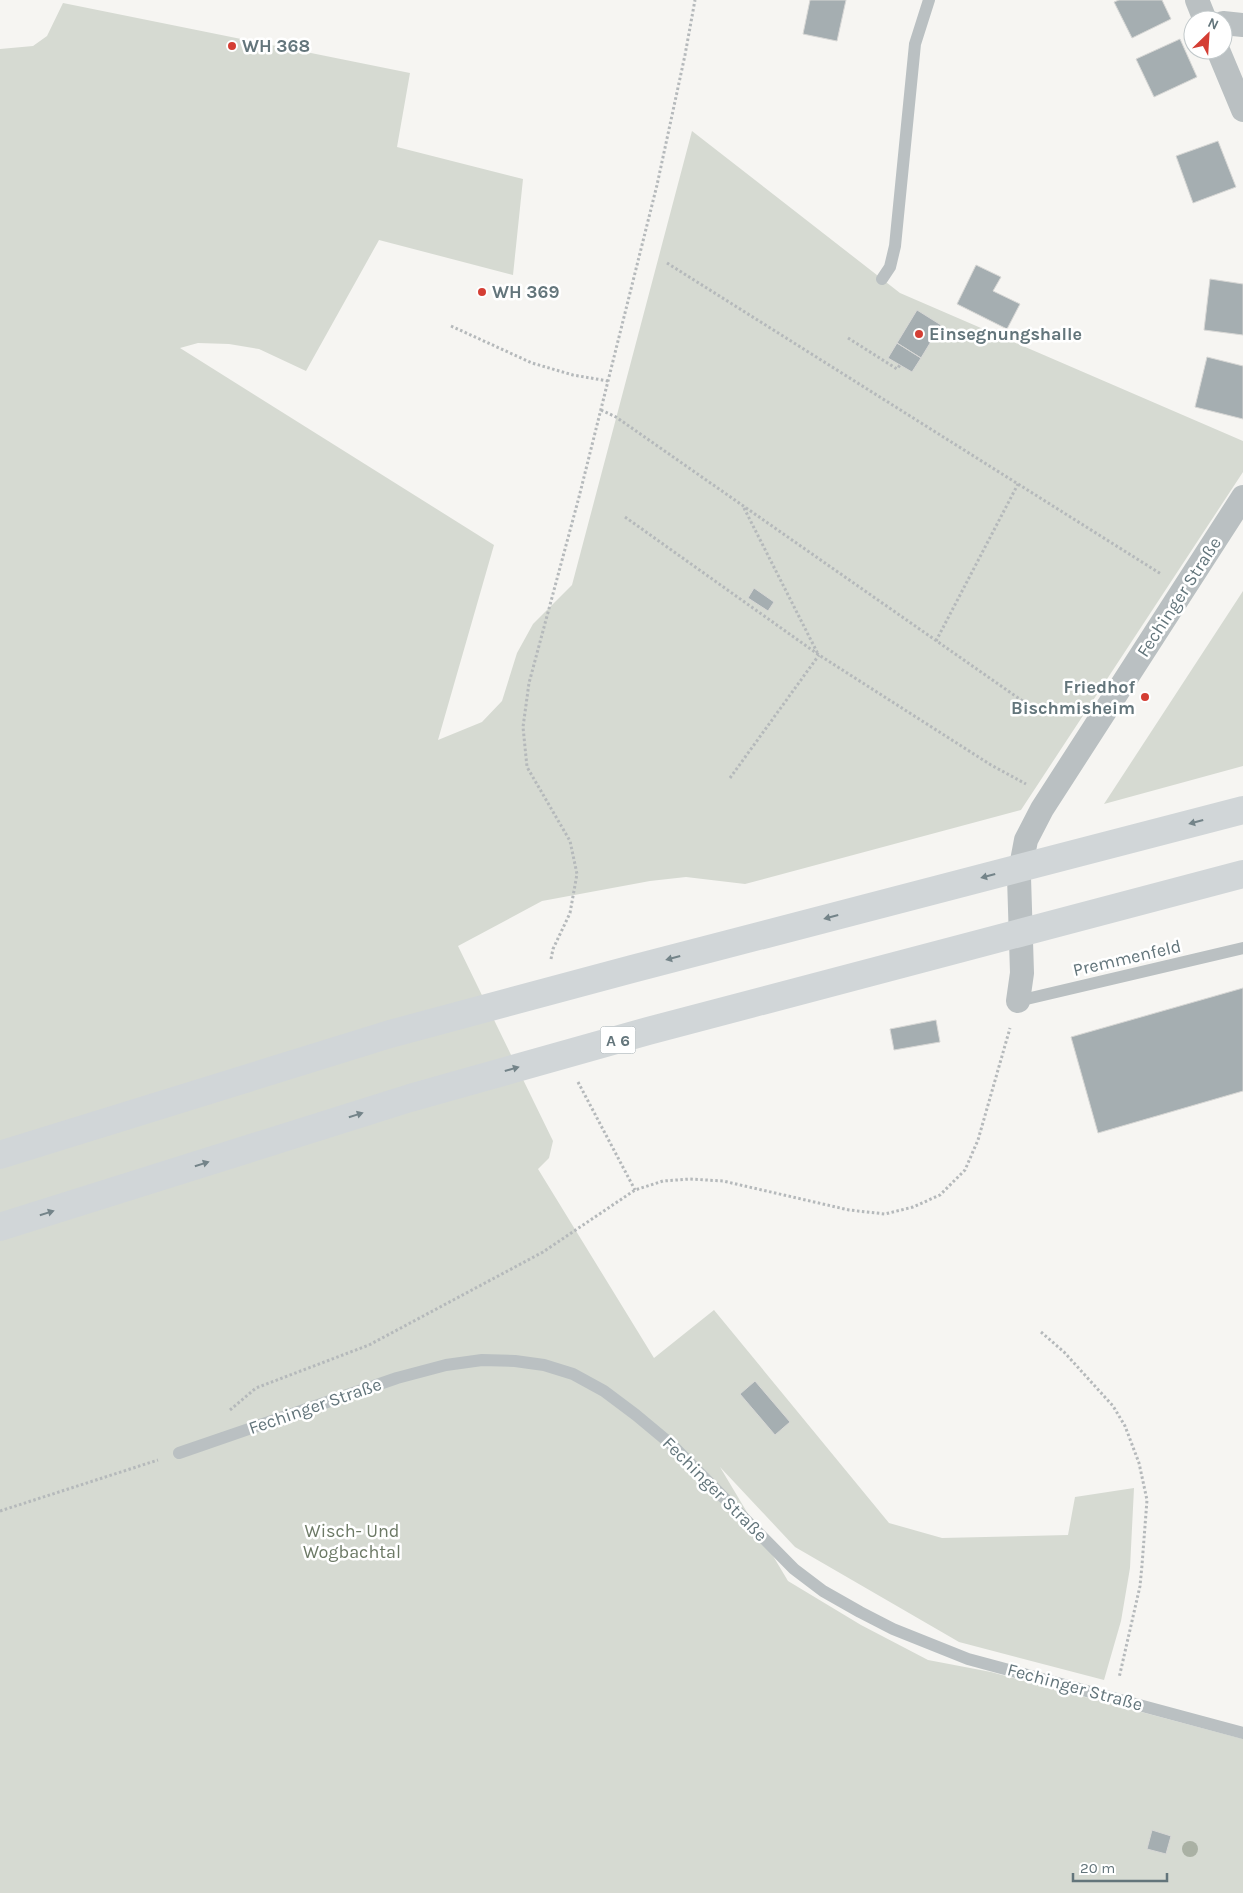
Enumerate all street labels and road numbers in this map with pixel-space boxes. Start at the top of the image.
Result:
street label: Fechinger Straße [1132,533,1226,661]
street label: Premmenfeld [1071,935,1183,981]
road number: A 6 [600,1026,636,1054]
street label: Fechinger Straße [246,1373,384,1439]
street label: Fechinger Straße [658,1432,772,1546]
street label: Fechinger Straße [1005,1658,1145,1716]

